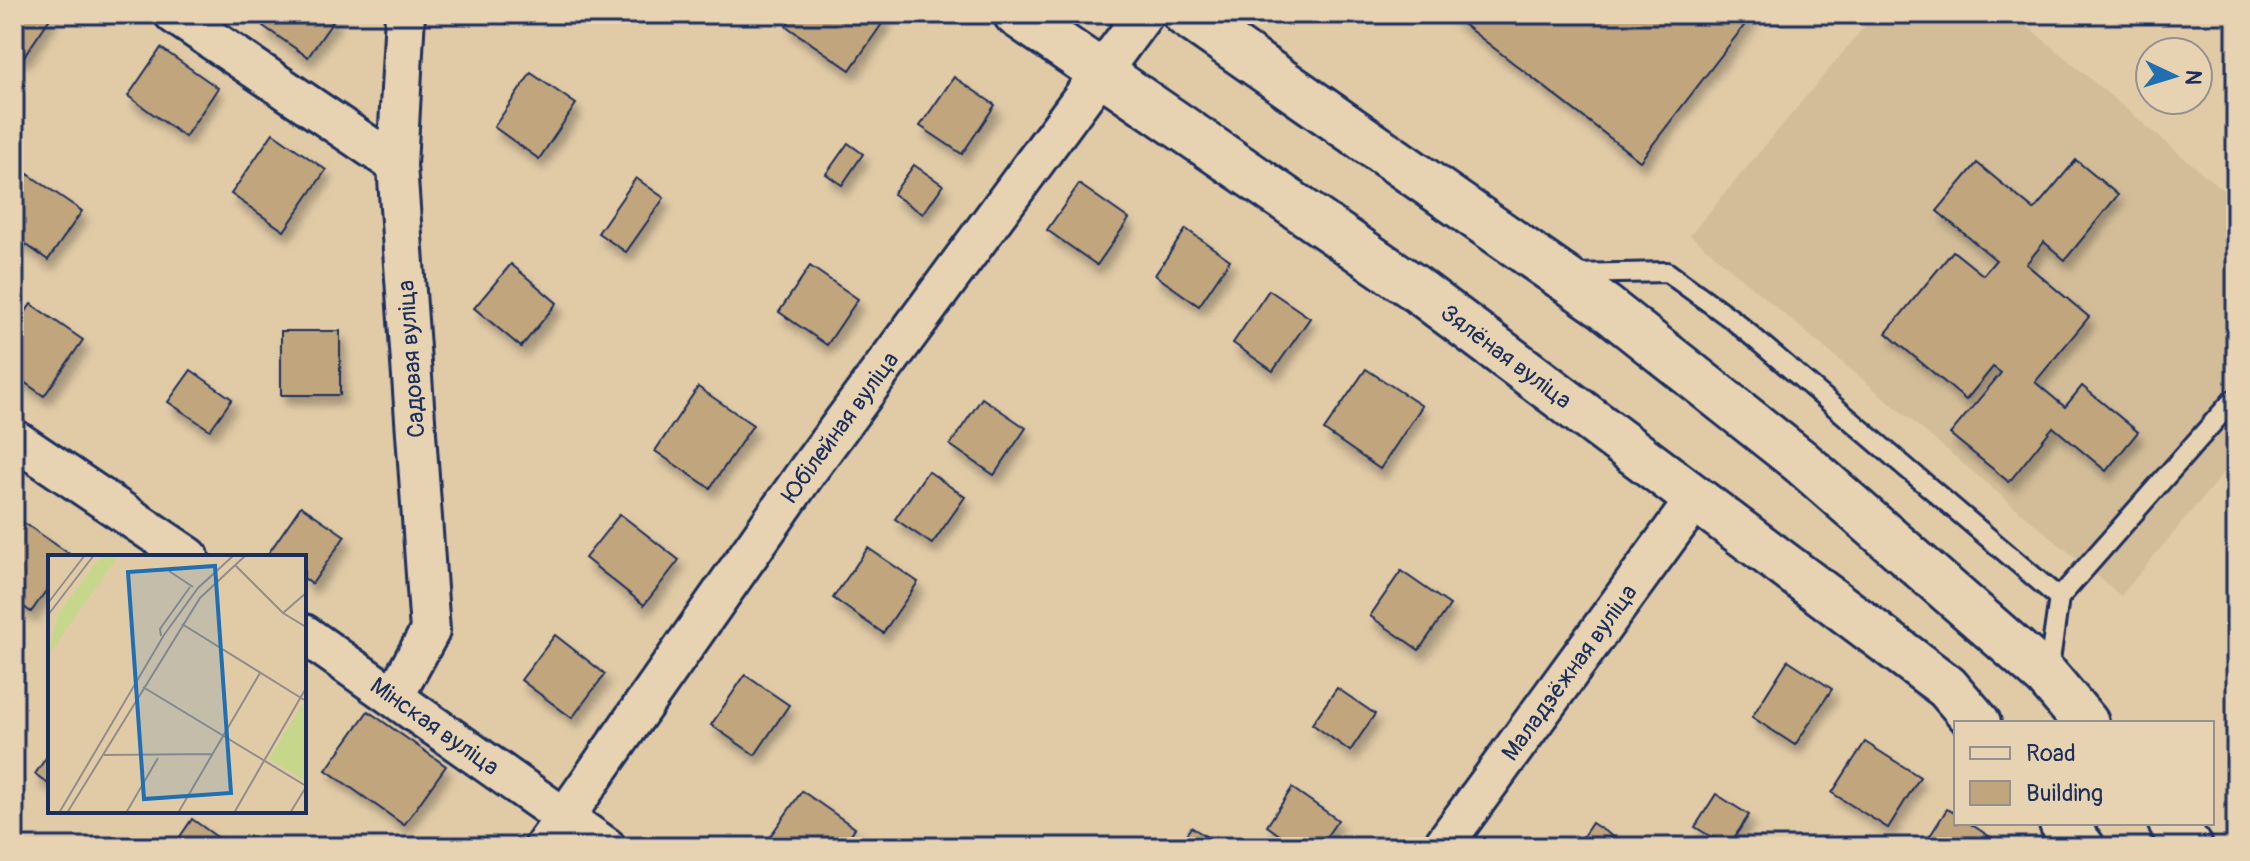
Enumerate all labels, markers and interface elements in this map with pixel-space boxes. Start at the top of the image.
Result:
north arrow [2134,36,2214,116]
text: N [2178,69,2207,86]
street label: Садовая вуліца [392,279,431,439]
street label: Зялёная вуліца [1435,298,1577,415]
street label: Юбілейная вуліца [776,346,905,508]
inset map [48,555,306,813]
street label: Маладзёжная вуліца [1496,579,1644,767]
street label: Мінская вуліца [364,671,505,782]
legend [1954,721,2214,825]
text: Road [2026,739,2076,768]
text: Building [2026,779,2103,808]

